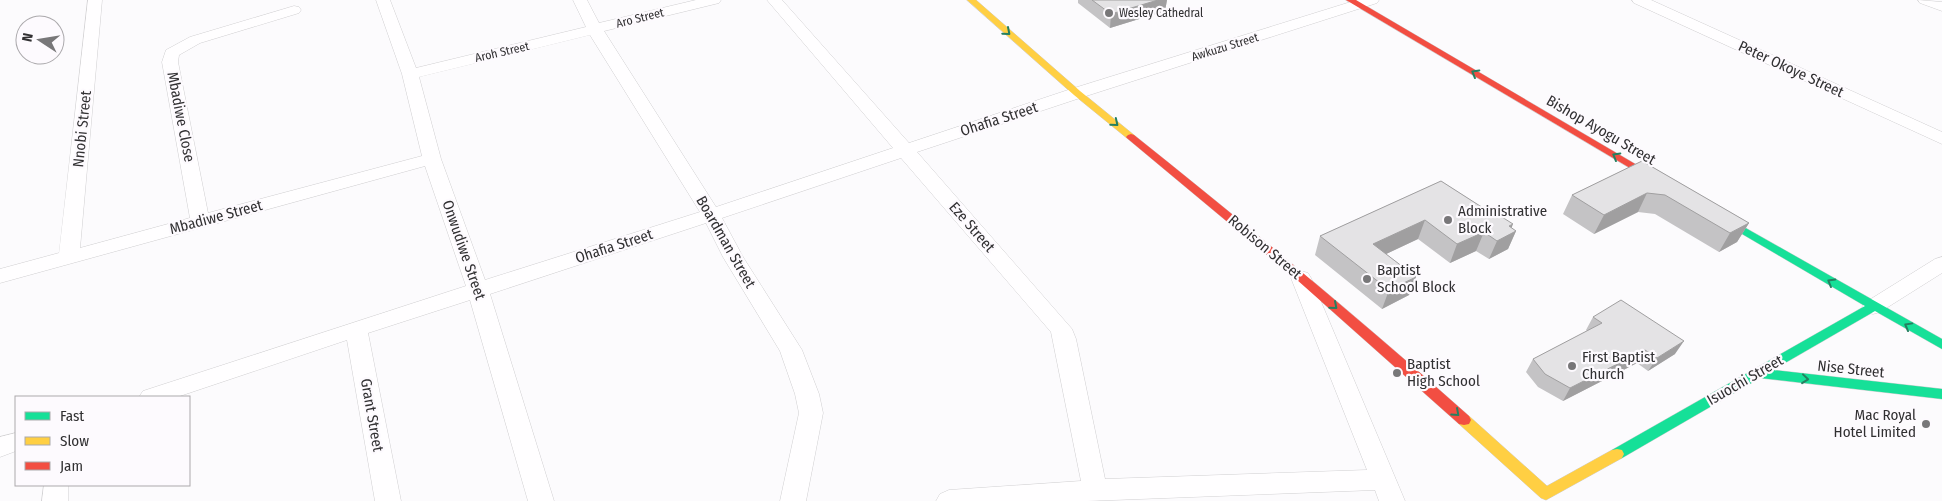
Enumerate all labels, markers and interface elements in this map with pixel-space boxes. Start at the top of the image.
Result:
street label: Aro Street [615,5,665,31]
place label: Wesley Cathedral [1119,6,1203,20]
marker: Wesley Cathedral [1103,7,1115,19]
north arrow [15,15,65,65]
one-way arrow [1002,26,1011,35]
street label: Awkuzu Street [1190,30,1260,64]
text: N [19,32,37,43]
street label: Peter Okoye Street [1735,37,1847,101]
street label: Aroh Street [474,39,531,65]
street label: Mbadiwe Close [163,70,199,164]
one-way arrow [1472,70,1481,80]
street label: Nnobi Street [69,90,95,168]
street label: Bishop Ayogu Street [1543,91,1659,169]
street label: Ohafia Street [958,98,1040,140]
one-way arrow [1109,118,1118,126]
one-way arrow [1612,152,1621,162]
street label: Boardman Street [692,193,760,291]
street label: Mbadiwe Street [168,196,264,238]
street label: Onwudiwe Street [438,198,490,302]
street label: Eze Street [945,198,999,256]
place label: Administrative Block [1458,202,1547,237]
street label: Robison Street [1225,211,1305,283]
marker: Administrative Block [1442,214,1454,226]
street label: Ohafia Street [573,225,655,267]
place label: Baptist School Block [1377,261,1455,296]
marker: Baptist School Block [1361,273,1373,285]
one-way arrow [1828,279,1837,289]
one-way arrow [1328,300,1337,308]
one-way arrow [1904,322,1913,332]
place label: First Baptist Church [1582,348,1655,383]
street label: Isuochi Street [1704,351,1786,409]
place label: Baptist High School [1407,355,1480,390]
street label: Nise Street [1817,357,1885,381]
marker: First Baptist Church [1566,360,1578,372]
marker: Baptist High School [1391,367,1403,379]
one-way arrow [1802,373,1810,384]
street label: Grant Street [357,377,387,453]
legend [15,396,190,486]
place label: Mac Royal Hotel Limited [1834,406,1916,441]
text: Fast [60,407,84,425]
one-way arrow [1451,407,1460,416]
marker: Mac Royal Hotel Limited [1920,418,1932,430]
text: Slow [60,432,89,450]
text: Jam [60,457,83,475]

